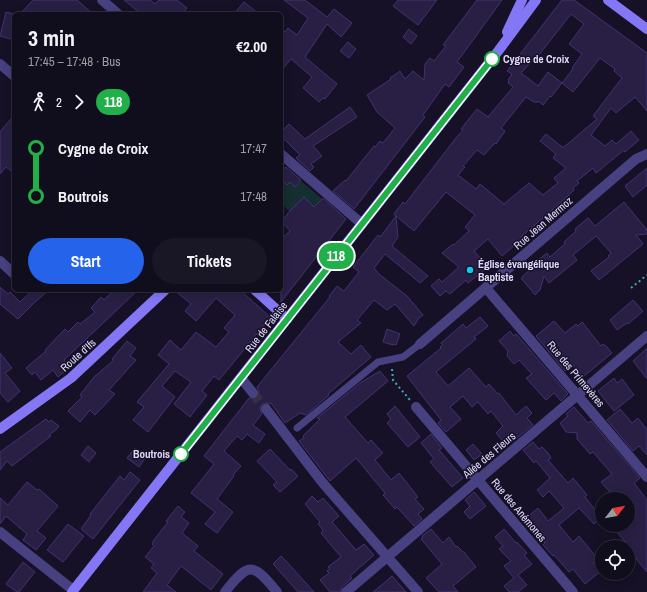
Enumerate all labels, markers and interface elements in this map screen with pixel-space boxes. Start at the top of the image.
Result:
text: 3 min [28,23,75,53]
text: €2.00 [236,36,267,57]
marker: Cygne de Croix [484,51,500,67]
place label: Cygne de Croix [503,52,569,66]
text: 17:45 – 17:48 · Bus [28,53,120,70]
icon: walk [28,91,50,113]
icon: forward [68,91,90,113]
text: 118 [104,93,122,111]
text: 2 [56,94,62,111]
text: Cygne de Croix [58,138,148,159]
text: 17:47 [240,140,267,157]
text: Boutrois [58,186,109,207]
text: 17:48 [240,188,267,205]
street label: Rue Jean Mermoz [511,193,576,252]
button: Start [28,238,144,284]
button: Tickets [152,238,267,284]
line badge: 118 [313,243,359,269]
text: 118 [327,247,345,265]
place label: Église évangélique Baptiste [478,257,559,284]
marker: Église évangélique Baptiste [465,265,475,275]
street label: Rue de Falaise [242,299,290,355]
street label: Route d'Ifs [57,335,99,375]
street label: Rue des Primevères [544,338,608,410]
street label: Allée des Fleurs [459,429,519,482]
marker: Boutrois [173,446,189,462]
place label: Boutrois [133,447,170,461]
street label: Rue des Anémones [488,475,550,545]
north arrow [595,492,635,532]
map controls [595,492,635,580]
button: locate [595,540,635,580]

